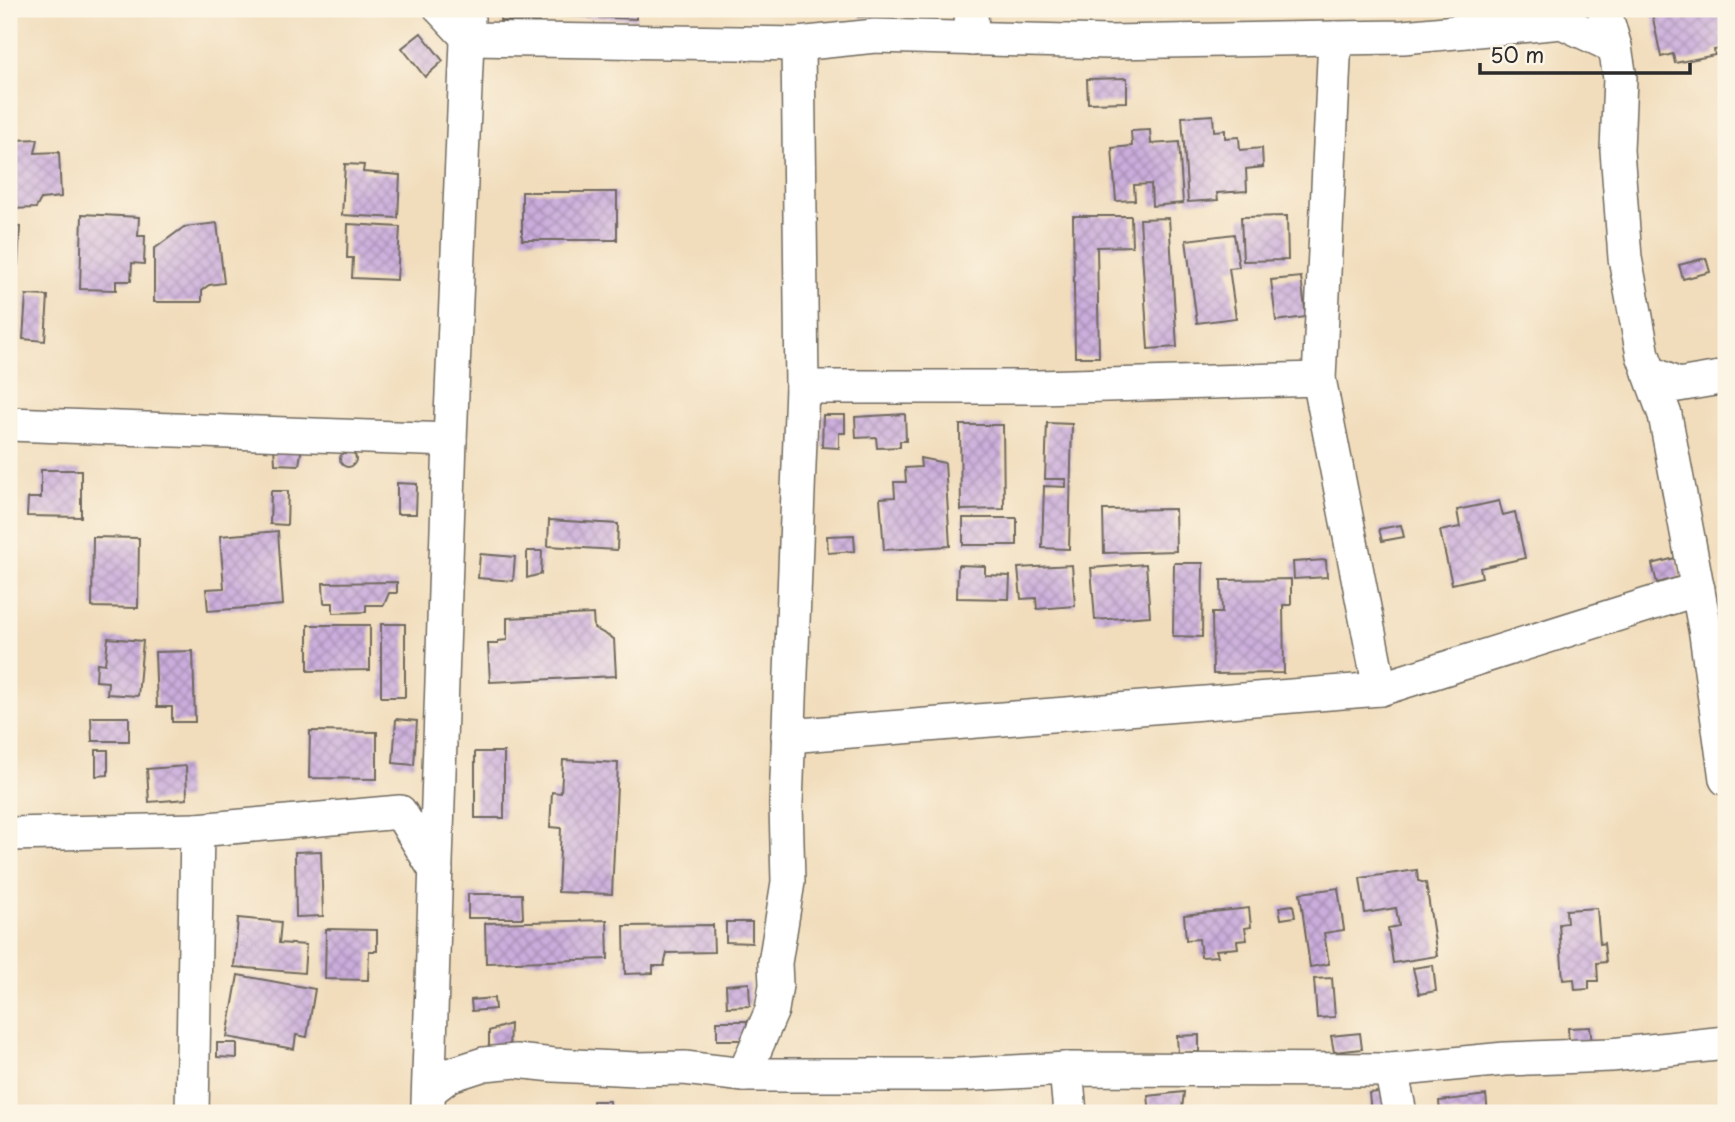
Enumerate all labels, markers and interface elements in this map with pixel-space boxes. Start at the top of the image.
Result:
scale bar [1480,32,1690,76]
text: 50 m [1490,38,1544,70]

